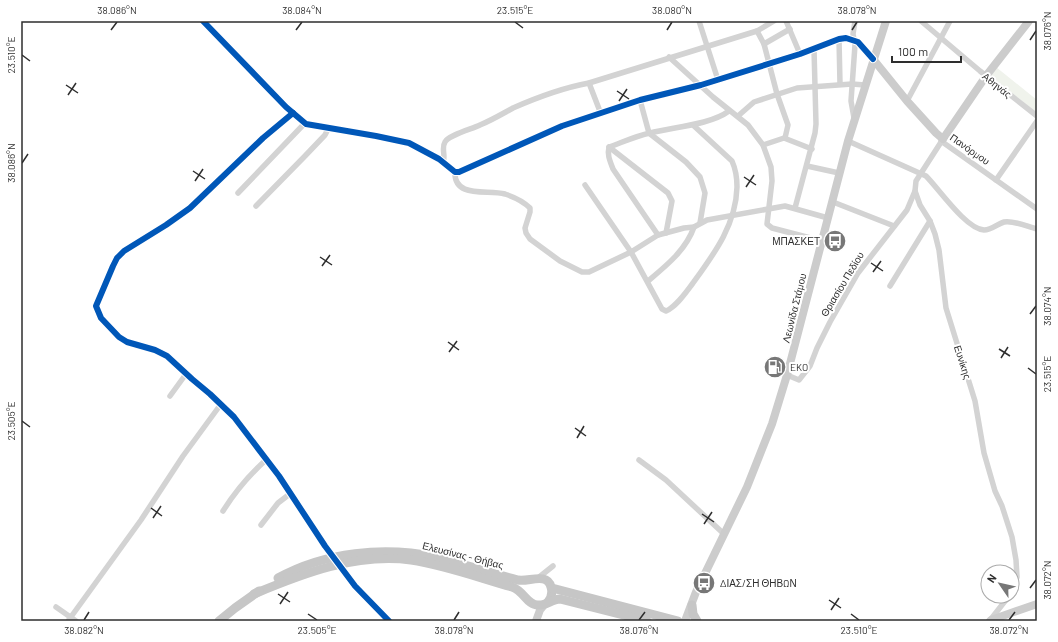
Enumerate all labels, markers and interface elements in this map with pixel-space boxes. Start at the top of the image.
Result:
text: 38.086°N [97,4,137,16]
text: 38.084°N [282,4,322,16]
text: 23.515°E [497,4,533,16]
text: 38.080°N [652,4,692,16]
text: 38.078°N [838,4,876,16]
text: 38.076°N [1041,12,1053,50]
text: 23.510°E [5,36,17,74]
scale bar [892,38,961,64]
text: 100 m [898,44,928,58]
street label: Αθηνάς [980,70,1014,100]
street label: Πανόρμου [948,131,992,167]
text: 38.086°N [5,143,17,183]
bus stop icon: ΜΠΑΣΚΕΤ [822,228,848,254]
place label: ΜΠΑΣΚΕΤ [772,235,820,247]
street label: Θριασίου Πεδίου [818,249,866,319]
street label: Λεωνίδα Στάμου [780,272,808,344]
text: 38.074°N [1041,286,1053,326]
street label: Ευνίκης [952,344,974,381]
fuel station icon: EKO [762,354,788,380]
text: 23.515°E [1041,356,1053,392]
place label: EKO [790,361,808,373]
text: 23.505°E [5,401,17,441]
street label: Ελευσίνας - Θήβας [421,539,505,571]
text: 38.072°N [1041,560,1053,600]
north arrow [980,564,1020,604]
bus stop icon: ΔΙΑΣ/ΣΗ ΘΗΒΩΝ [691,570,717,596]
text: N [984,571,999,585]
place label: ΔΙΑΣ/ΣΗ ΘΗΒΩΝ [720,577,797,589]
text: 38.082°N [64,624,104,636]
text: 23.505°E [297,624,337,636]
text: 38.078°N [435,624,473,636]
text: 38.076°N [620,624,658,636]
text: 23.510°E [840,624,878,636]
text: 38.072°N [989,624,1029,636]

